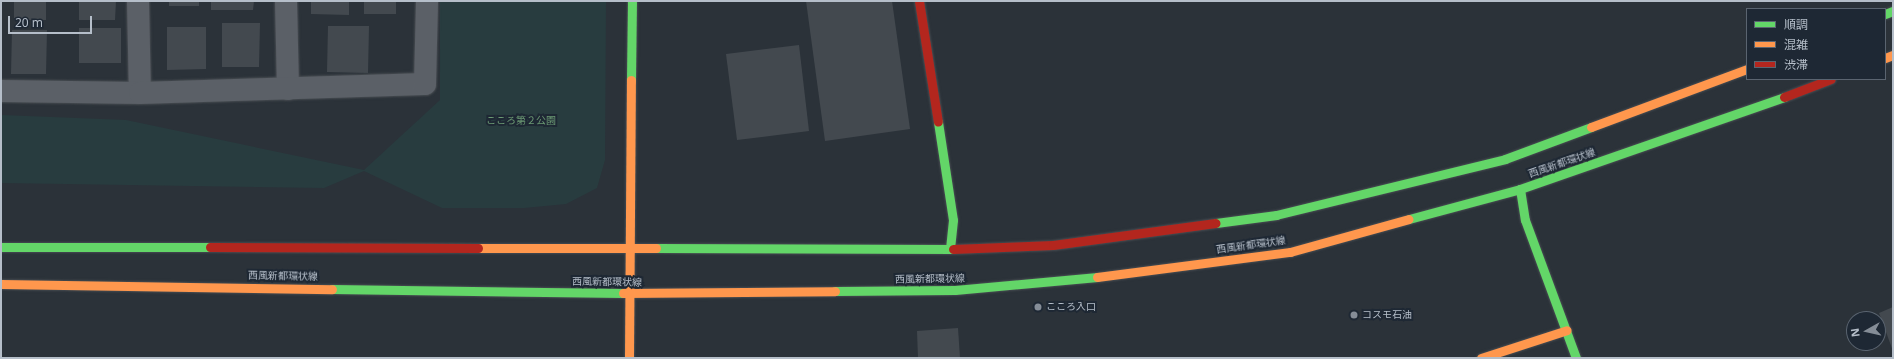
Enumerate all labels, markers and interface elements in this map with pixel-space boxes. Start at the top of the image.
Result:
scale bar [10,8,94,34]
legend [1746,8,1886,80]
text: 20 m [15,14,43,31]
text: 順調 [1784,16,1808,33]
text: 混雑 [1784,36,1808,53]
text: 渋滞 [1784,56,1808,73]
park label: こころ第２公園 [486,115,556,127]
street label: 西風新都環状線 [1527,146,1597,180]
street label: 西風新都環状線 [1216,234,1286,256]
street label: 西風新都環状線 [248,269,318,283]
street label: 西風新都環状線 [895,272,965,286]
street label: 西風新都環状線 [572,275,642,289]
place label: こころ入口 [1046,301,1096,313]
marker: こころ入口 [1033,302,1043,312]
place label: コスモ石油 [1362,309,1412,321]
marker: コスモ石油 [1349,310,1359,320]
north arrow [1846,311,1886,351]
text: N [1847,327,1863,338]

